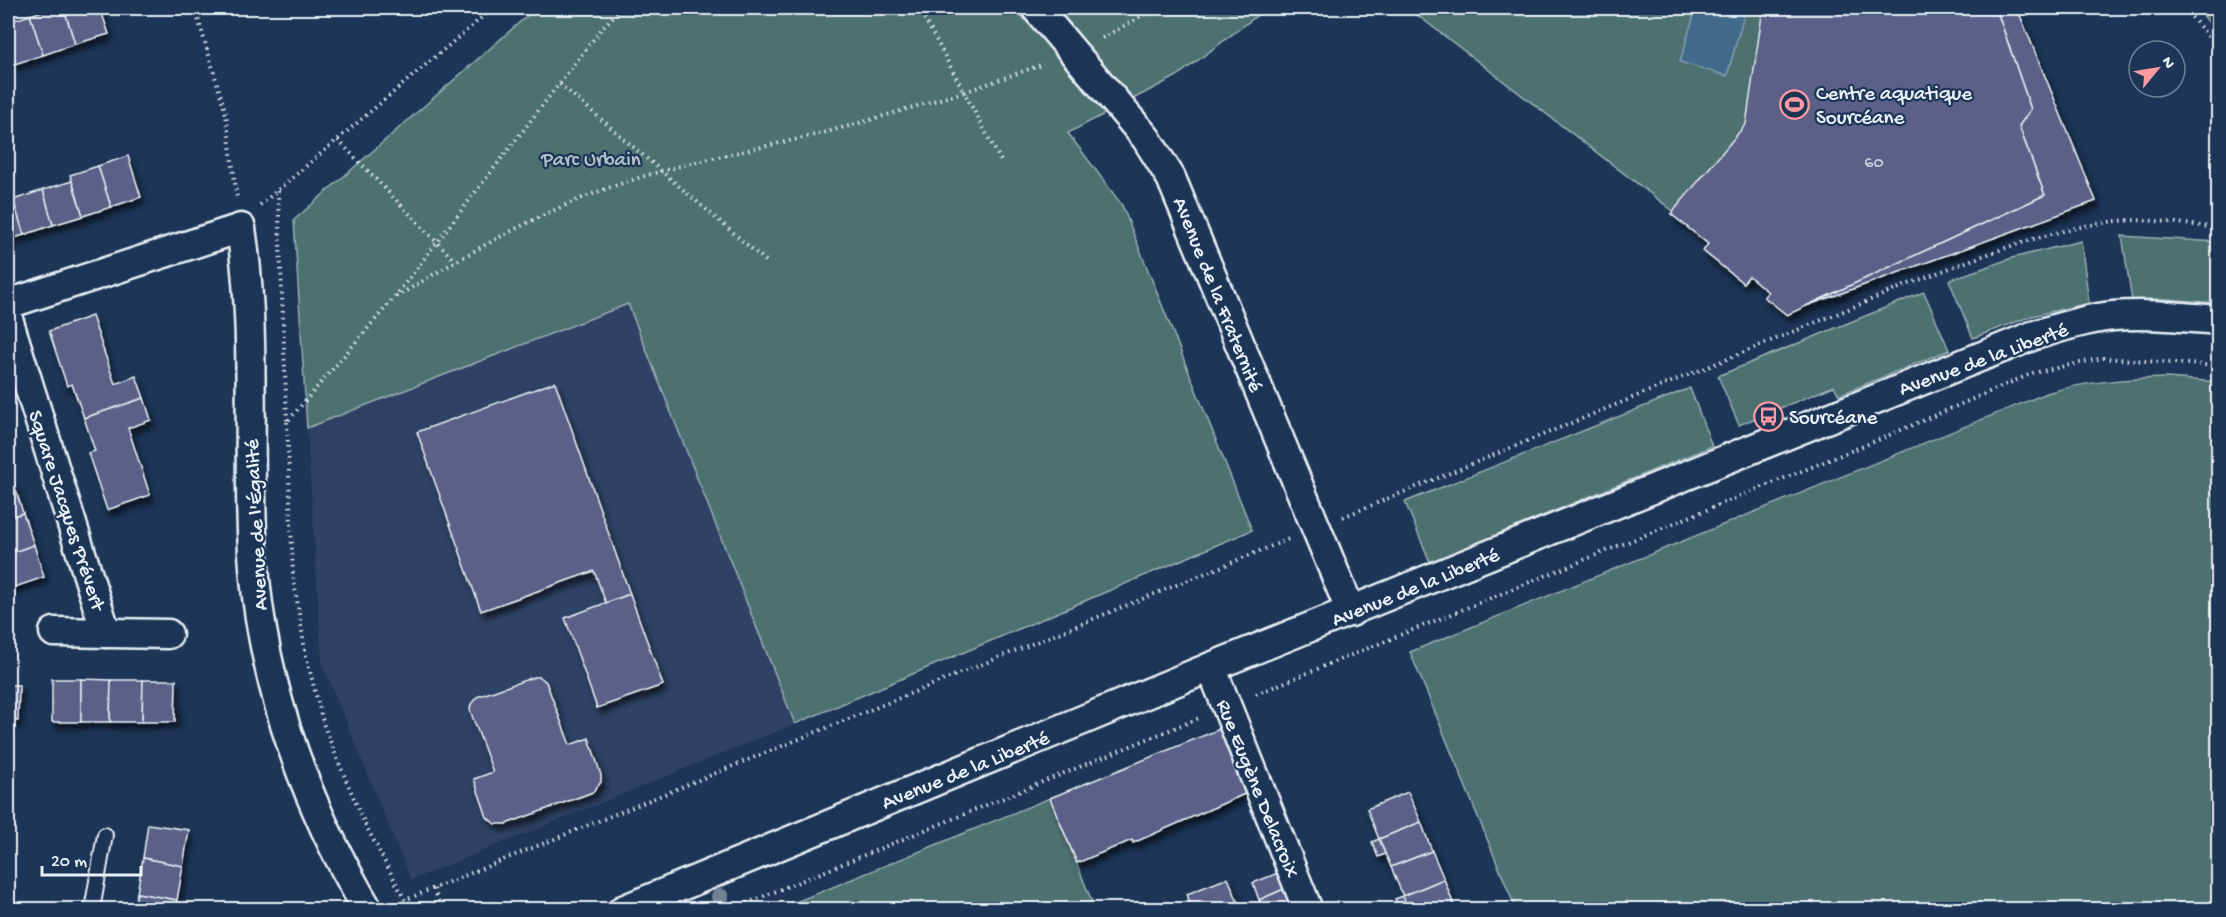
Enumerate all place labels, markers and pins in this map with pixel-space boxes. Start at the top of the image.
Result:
place label: Centre aquatique Sourcéane [1816,83,1973,132]
sports icon: Centre aquatique Sourcéane [1779,88,1811,120]
bus stop icon: Sourcéane [1752,400,1784,432]
place label: Sourcéane [1789,407,1879,432]

